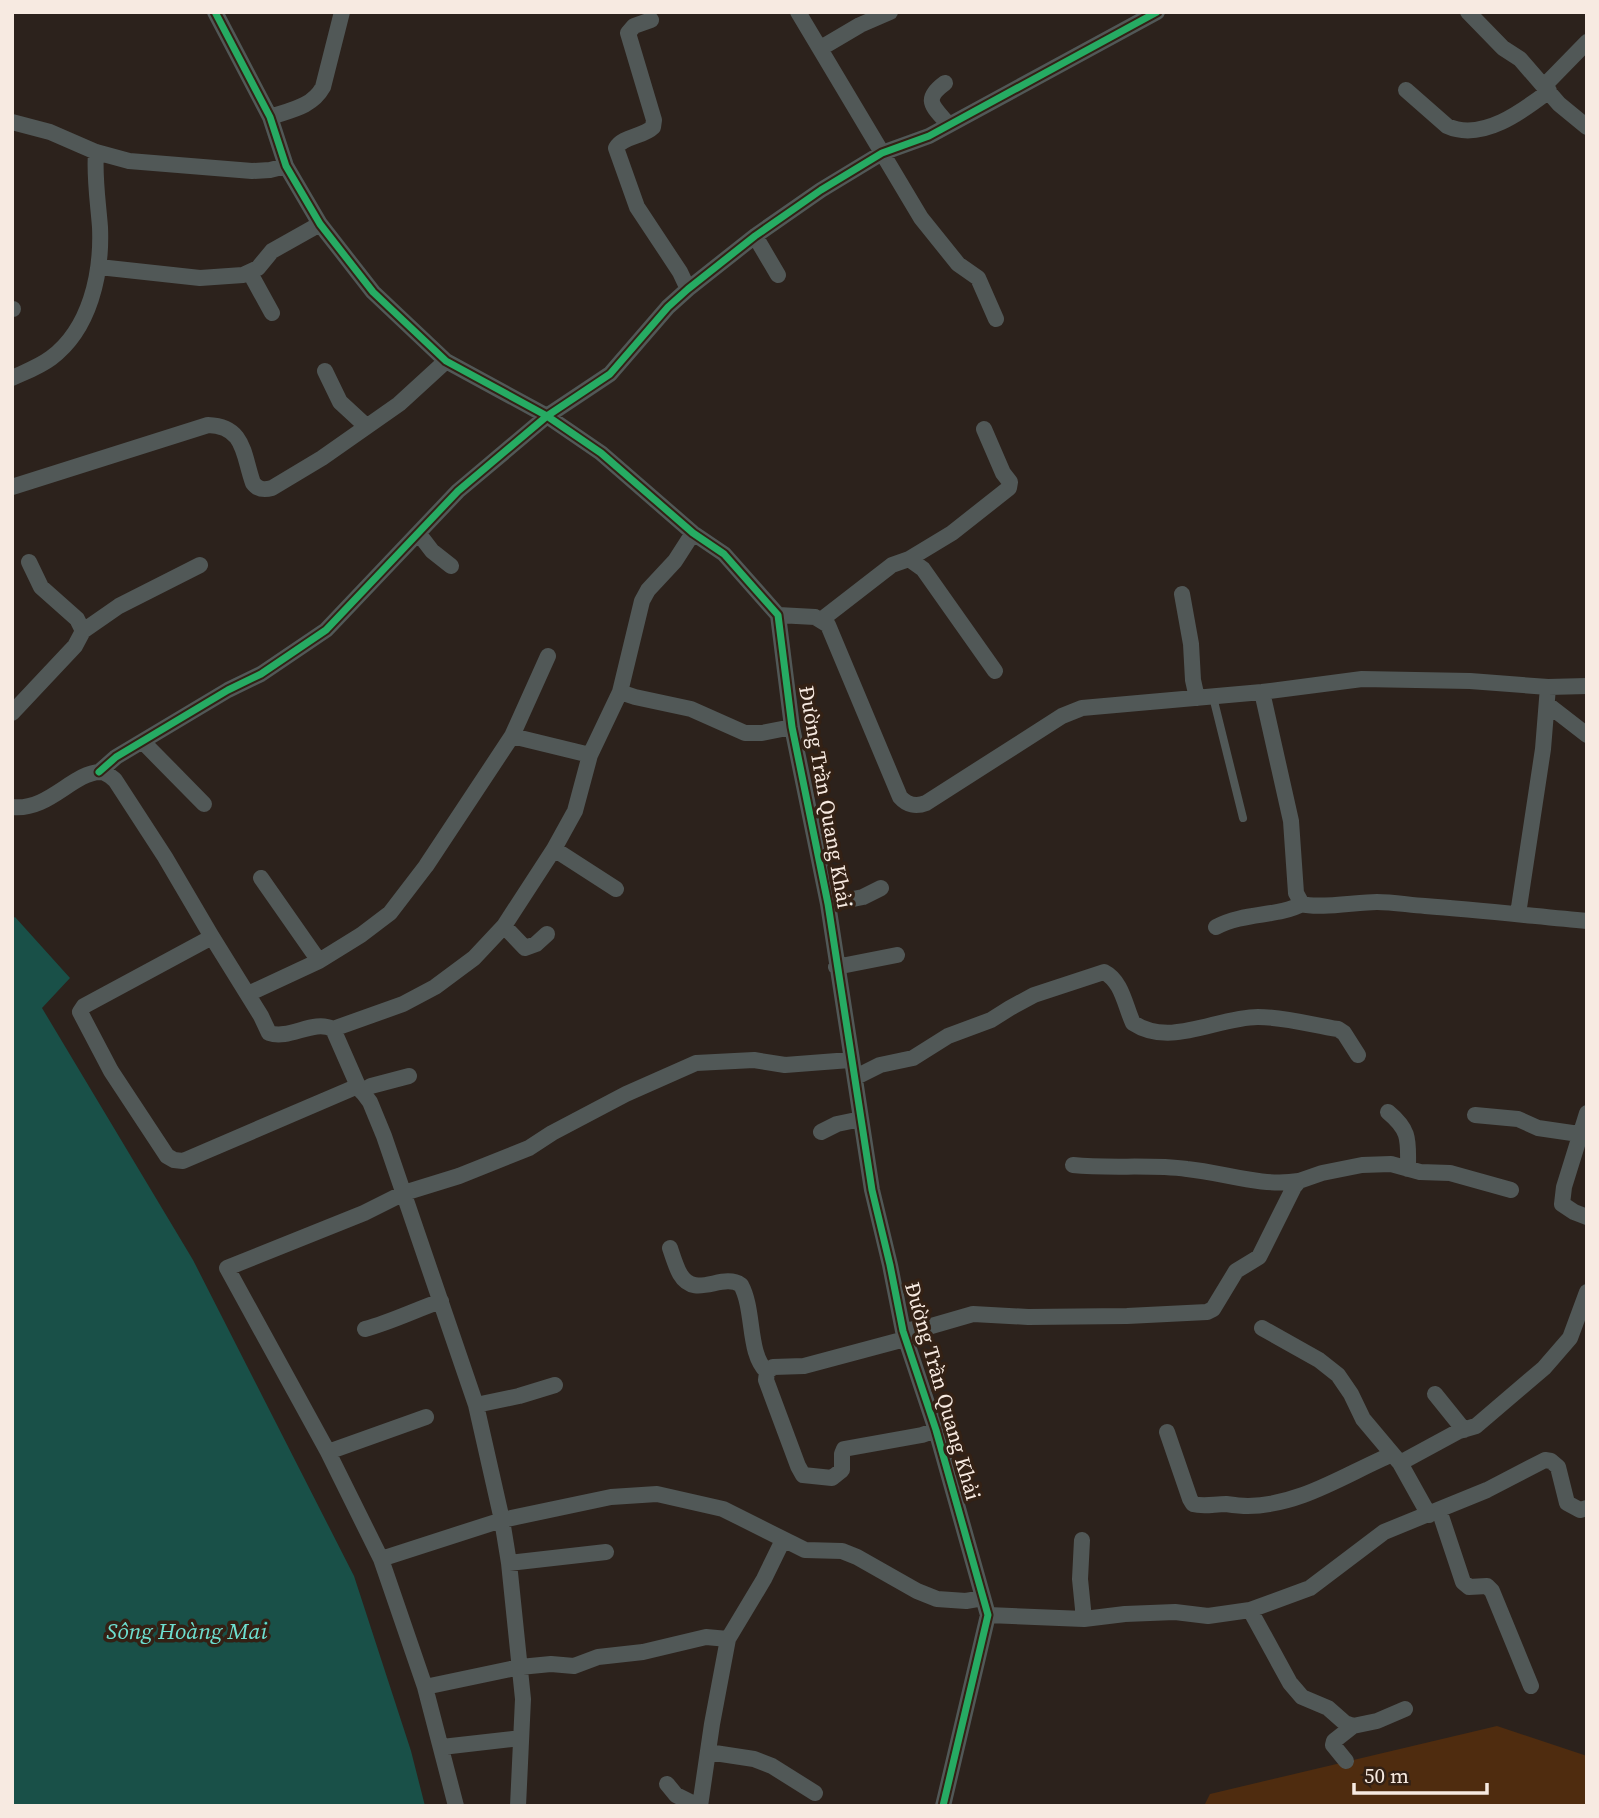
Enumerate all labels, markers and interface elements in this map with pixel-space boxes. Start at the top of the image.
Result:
street label: Đường Trần Quang Khải [792,683,860,911]
street label: Đường Trần Quang Khải [898,1279,988,1503]
water label: Sông Hoàng Mai [106,1615,268,1647]
scale bar [1354,1752,1487,1796]
text: 50 m [1364,1761,1409,1790]

